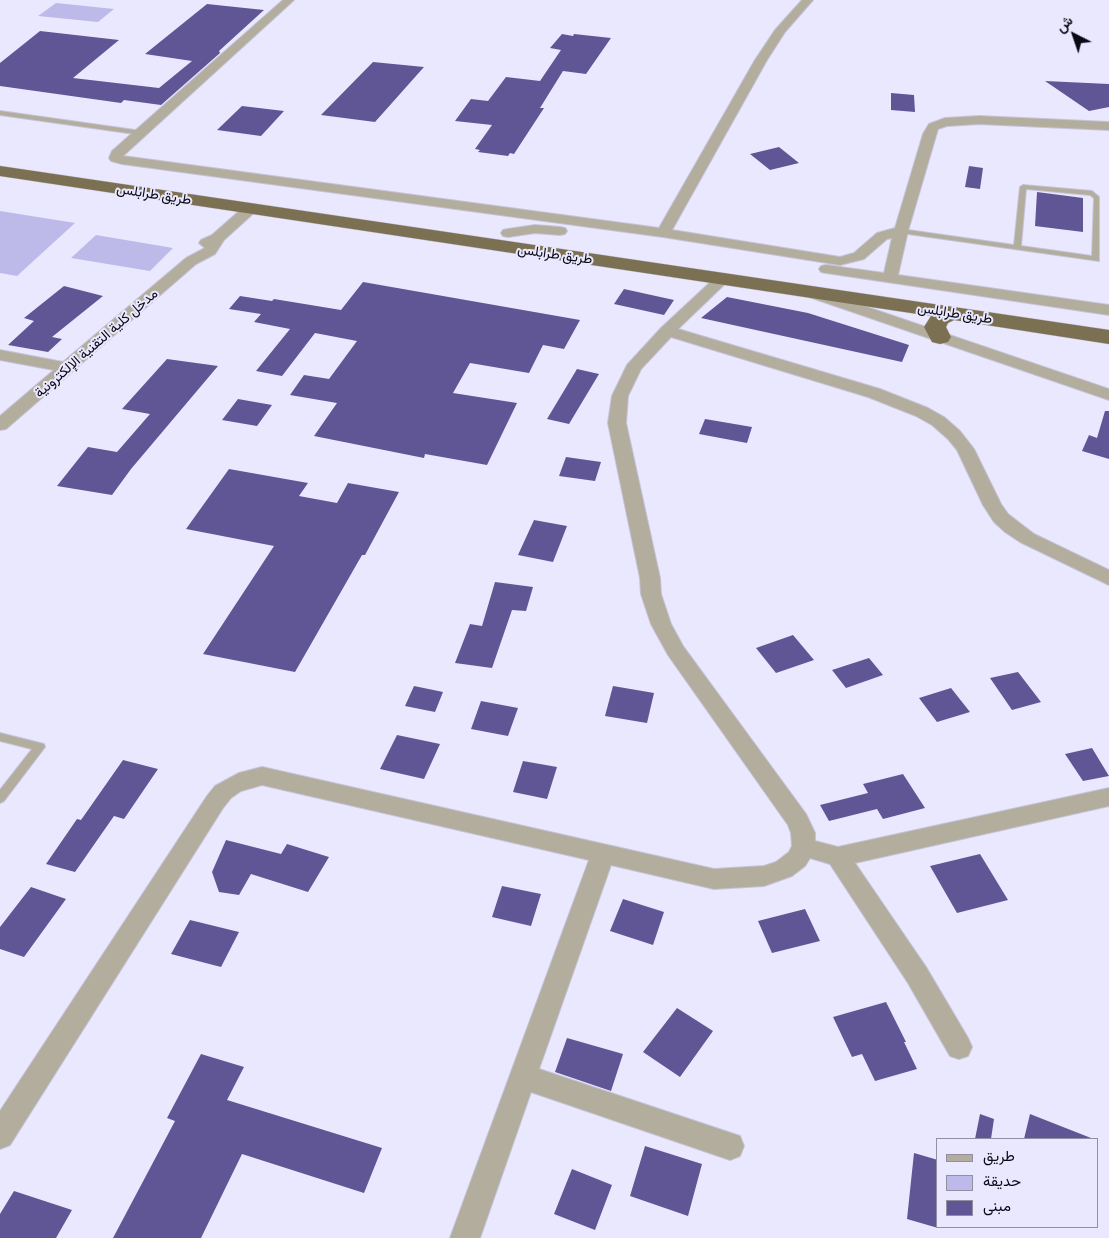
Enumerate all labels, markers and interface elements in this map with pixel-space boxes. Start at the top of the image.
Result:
north arrow [1049,10,1099,60]
text: ش [1052,11,1076,35]
street label: طريق طرابلس [115,180,193,208]
street label: طريق طرابلس [516,240,594,268]
street label: مدخل كلية التقنية الإلكترونية [31,285,161,401]
street label: طريق طرابلس [916,299,994,327]
legend [936,1138,1099,1228]
text: طريق [983,1146,1015,1164]
text: حديقة [983,1171,1021,1189]
text: مبنى [983,1196,1011,1214]

